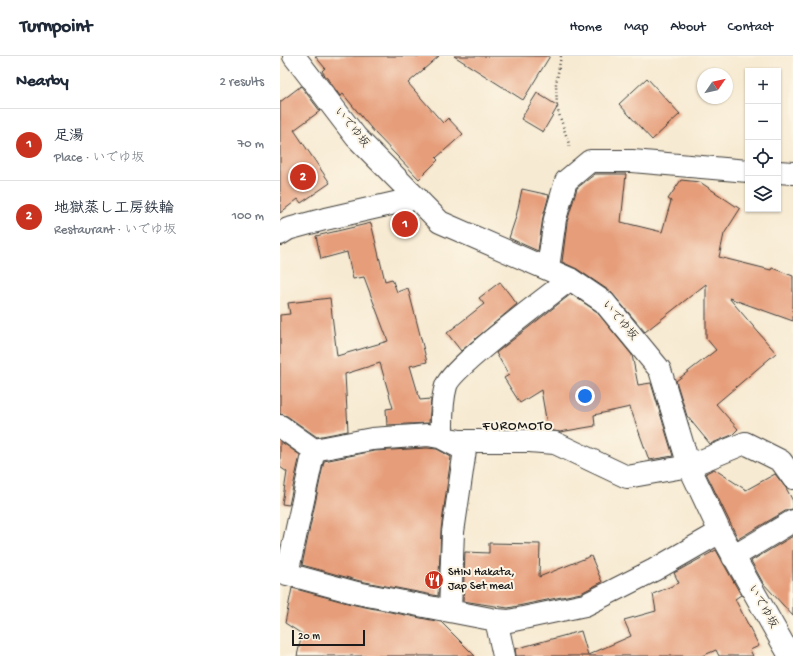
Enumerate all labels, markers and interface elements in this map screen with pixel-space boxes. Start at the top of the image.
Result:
text: Turnpoint [20,16,92,39]
text: Home [570,19,602,36]
text: Map [624,19,648,36]
text: About [670,19,706,36]
text: Contact [728,19,773,36]
north arrow [697,68,733,104]
map controls [745,68,781,212]
button: + [745,68,781,104]
text: Nearby [16,72,69,92]
text: 2 results [219,75,264,90]
button: − [745,104,781,140]
street label: いでゆ坂 [330,105,372,151]
text: 足湯 [54,128,84,146]
text: 1 [26,137,32,152]
text: 70 m [238,137,264,152]
button: locate [745,140,781,176]
text: Place · いでゆ坂 [54,151,144,166]
pin: 2 [290,162,316,192]
button: layers [745,176,781,212]
text: 地獄蒸し工房鉄輪 [54,200,174,218]
text: 2 [26,209,32,224]
text: 100 m [232,209,264,224]
pin: 1 [392,209,418,239]
text: Restaurant · いでゆ坂 [54,223,176,238]
street label: いでゆ坂 [598,298,641,344]
your location [575,386,595,406]
district label: FUROMOTO [482,418,553,435]
place label: SHIN Hakata, Jap Set meal [448,566,515,594]
restaurant icon: SHIN Hakata, Jap Set meal [423,569,445,591]
street label: いでゆ坂 [744,582,781,631]
scale bar [292,628,365,647]
text: 20 m [298,631,320,643]

